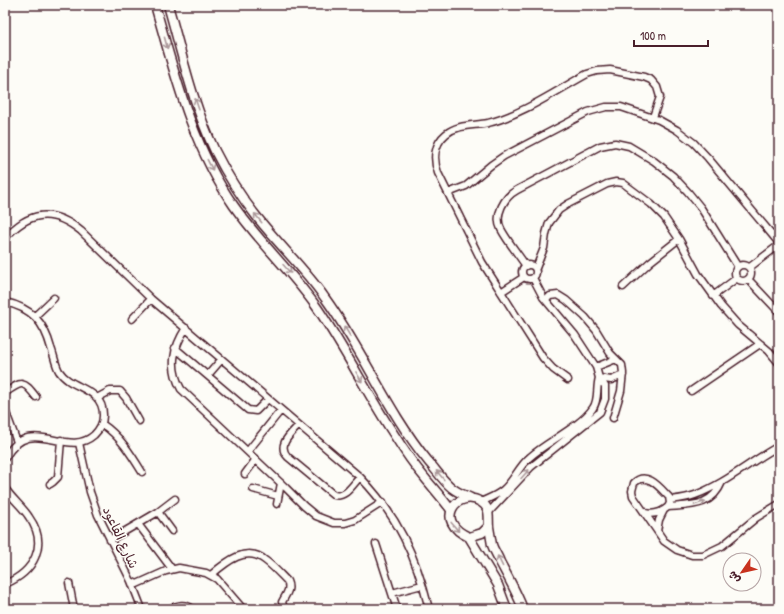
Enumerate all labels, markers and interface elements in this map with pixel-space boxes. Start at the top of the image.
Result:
scale bar [634,22,708,48]
text: 100 m [640,27,666,44]
one-way arrow [163,36,170,49]
one-way arrow [192,99,200,111]
one-way arrow [206,159,214,171]
one-way arrow [254,213,262,224]
one-way arrow [282,264,291,274]
one-way arrow [342,325,350,337]
one-way arrow [355,371,363,383]
one-way arrow [521,468,530,479]
one-way arrow [435,470,444,481]
one-way arrow [694,499,707,506]
street label: شارع القاعود [98,503,143,571]
one-way arrow [451,522,460,532]
north arrow [722,552,762,592]
one-way arrow [496,555,503,567]
text: ش [725,569,743,587]

